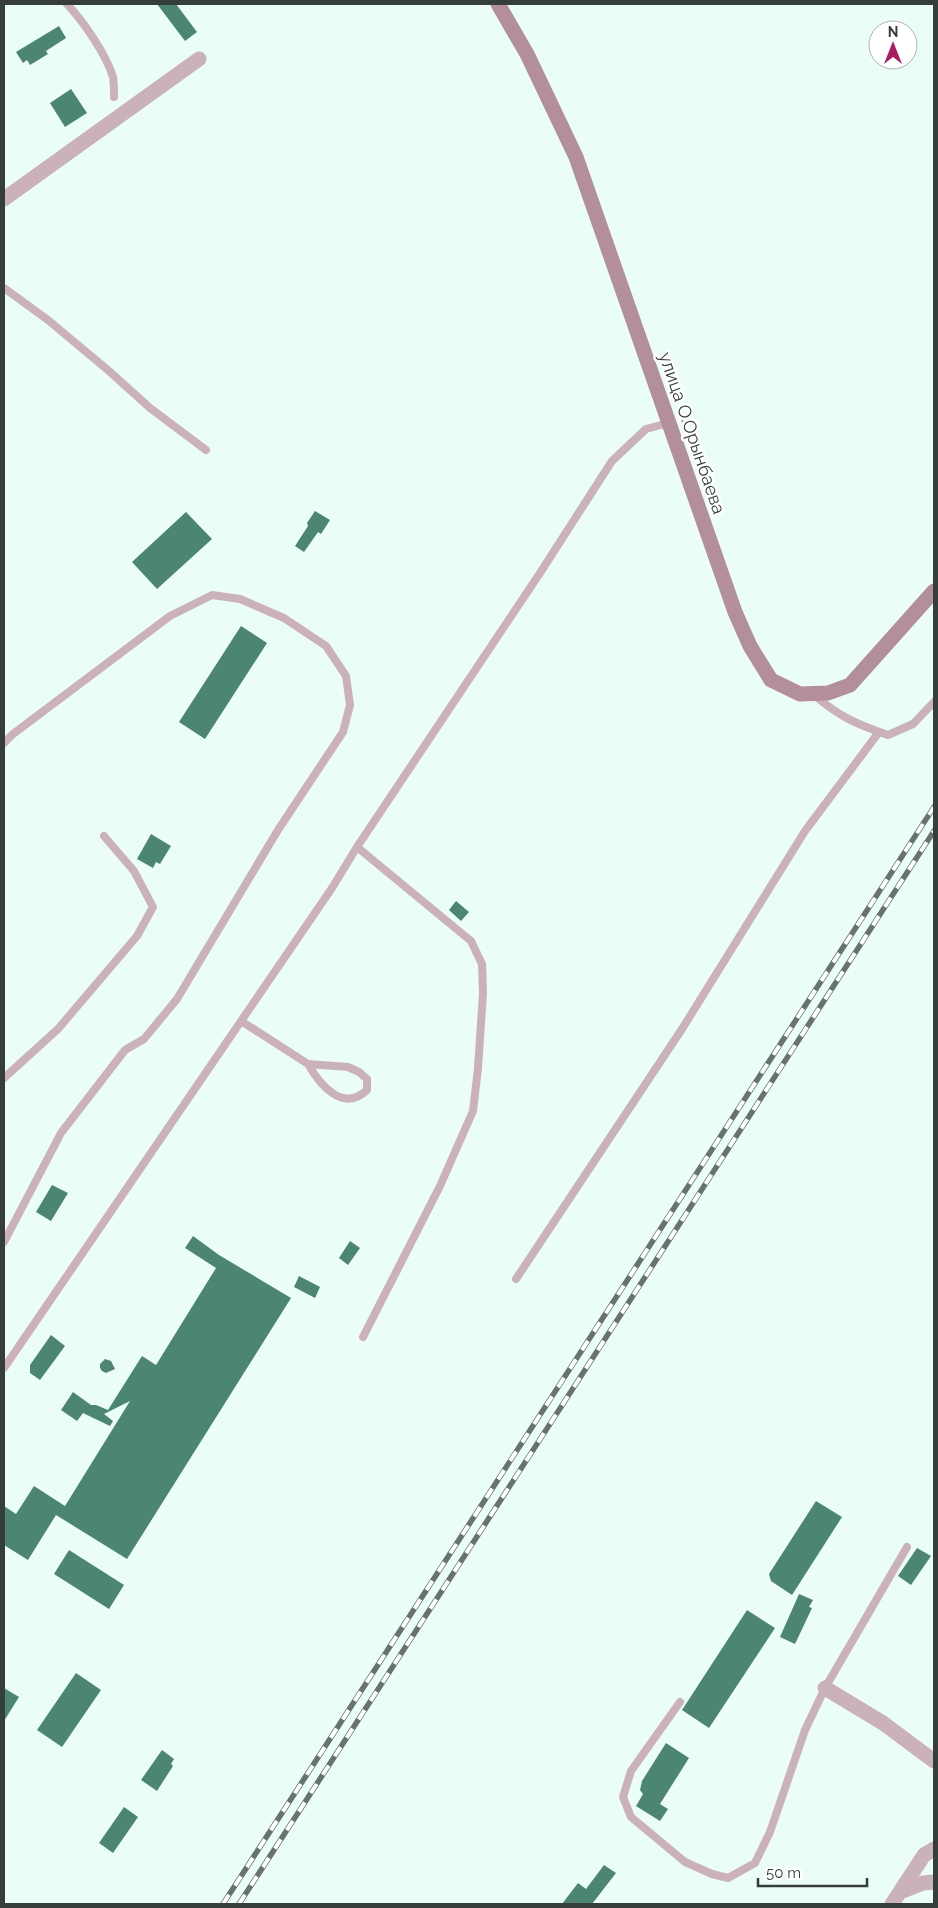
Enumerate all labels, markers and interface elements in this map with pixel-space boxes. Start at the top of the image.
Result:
north arrow [868,20,918,70]
text: N [888,24,898,40]
street label: улица О.Орынбаева [655,349,730,517]
scale bar [758,1856,867,1888]
text: 50 m [766,1864,801,1882]

